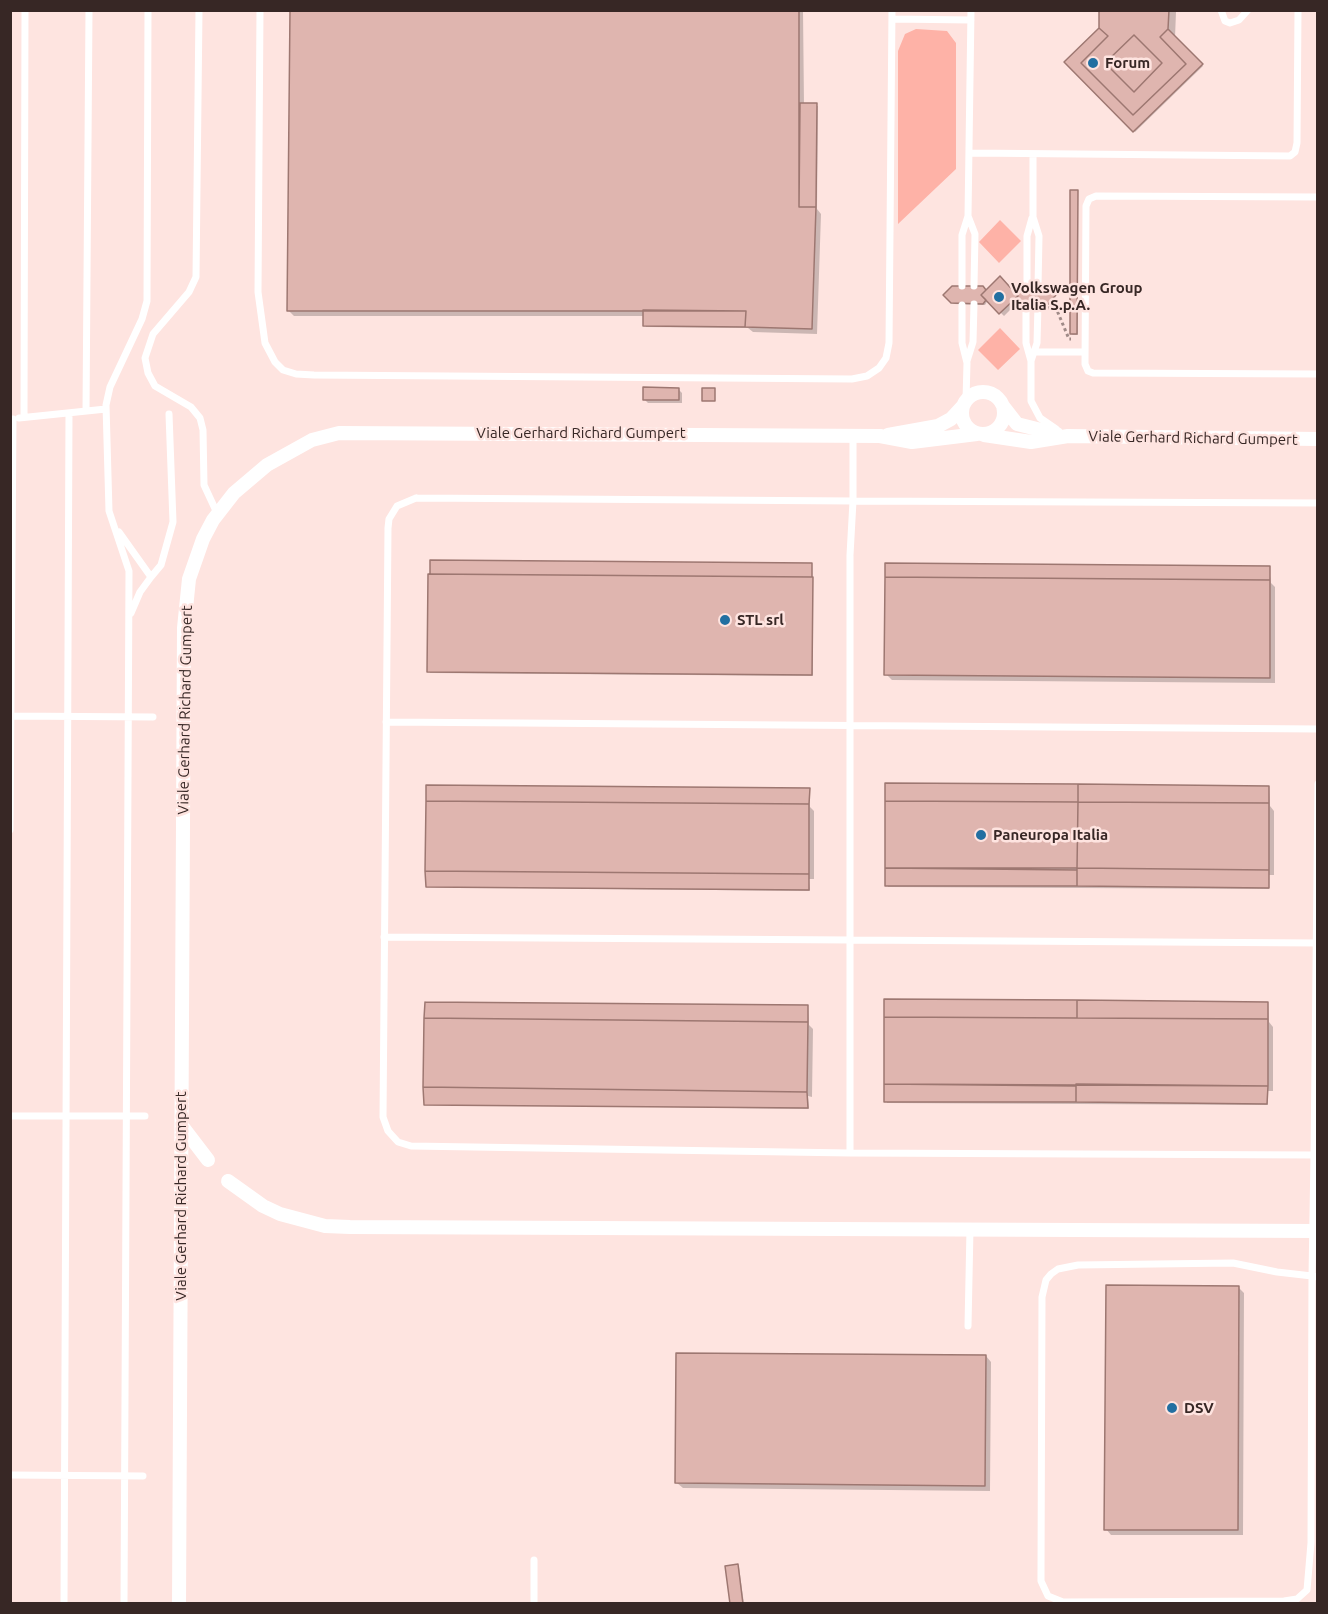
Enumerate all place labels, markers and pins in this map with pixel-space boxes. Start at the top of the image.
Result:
place label: Forum [1105,54,1150,72]
marker: Forum [1086,56,1100,70]
place label: Volkswagen Group Italia S.p.A. [1011,279,1143,314]
marker: Volkswagen Group Italia S.p.A. [992,290,1006,304]
place label: STL srl [737,611,784,629]
marker: STL srl [718,613,732,627]
place label: Paneuropa Italia [993,826,1108,844]
marker: Paneuropa Italia [974,828,988,842]
place label: DSV [1184,1399,1214,1417]
marker: DSV [1165,1401,1179,1415]

